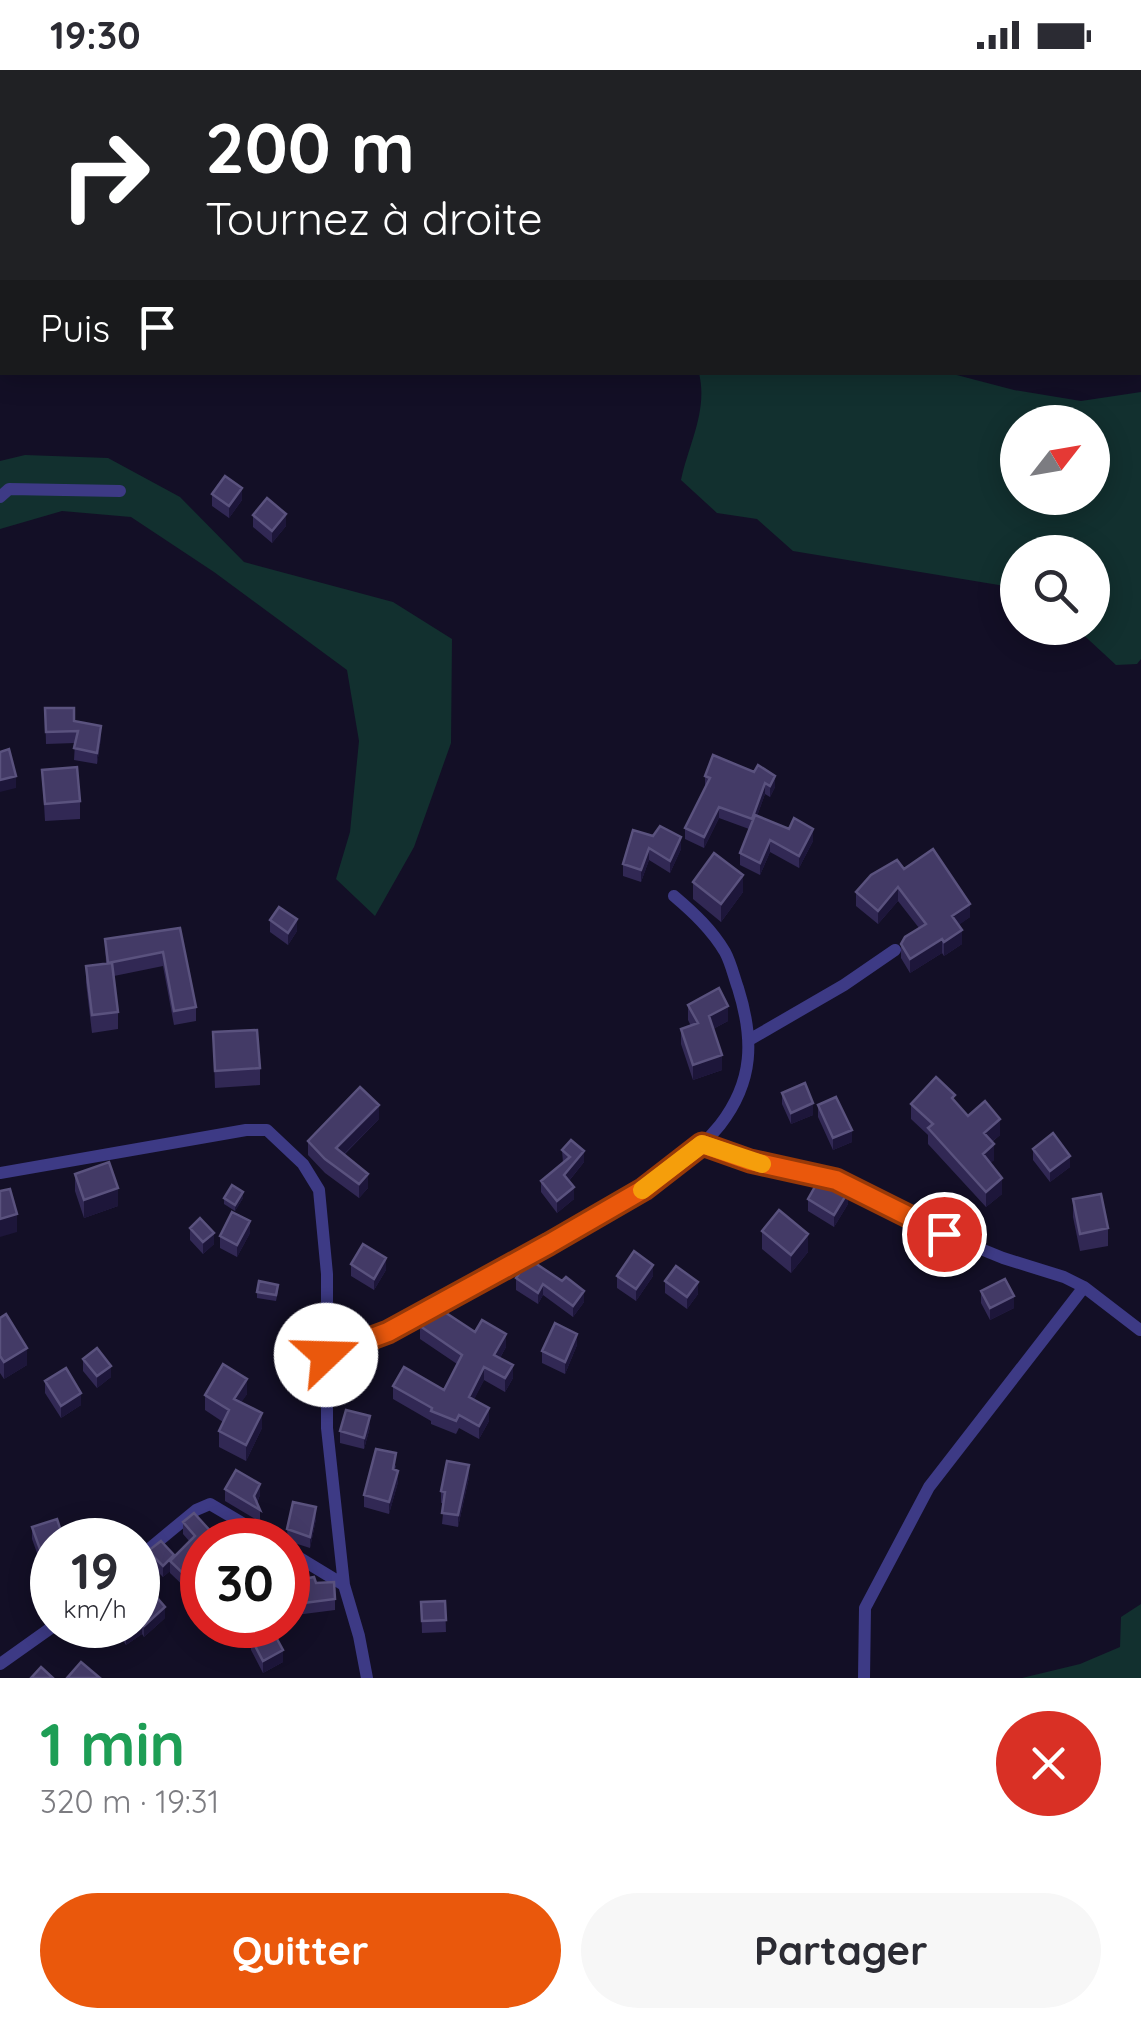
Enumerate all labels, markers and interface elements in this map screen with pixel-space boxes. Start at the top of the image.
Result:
text: 19:30 [50,11,140,59]
text: 200 m [205,103,415,191]
icon: right [40,110,170,240]
text: Tournez à droite [205,190,543,246]
icon: arrive [130,300,185,355]
text: Puis [40,304,110,352]
north arrow [1000,405,1110,515]
map controls [1000,405,1110,645]
button: search [1000,535,1110,645]
pin [902,1192,987,1277]
icon: arrive [917,1207,972,1262]
position arrow [274,1303,378,1407]
speed limit sign: 30 [180,1518,310,1648]
text: 19 [71,1539,119,1602]
text: km/h [63,1593,127,1624]
text: 1 min [40,1706,185,1781]
button: close [996,1711,1101,1816]
text: 320 m · 19:31 [40,1781,219,1821]
button: Quitter [40,1893,561,2008]
button: Partager [581,1893,1101,2008]

